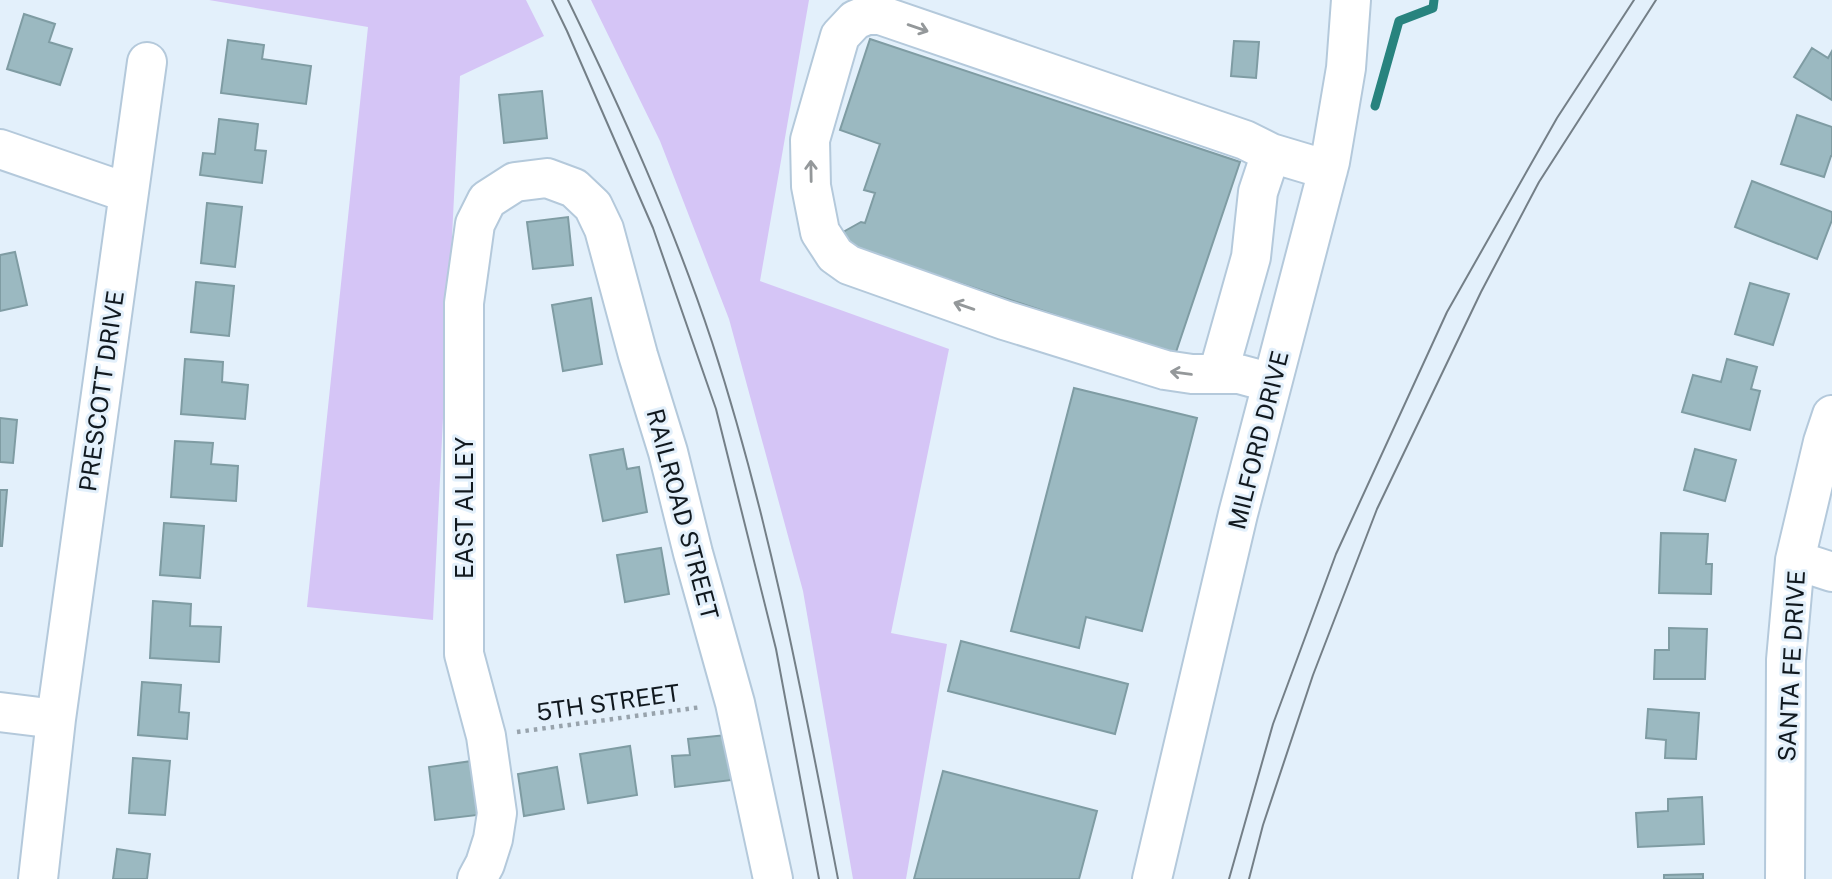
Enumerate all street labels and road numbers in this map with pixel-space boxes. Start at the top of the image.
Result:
street label: PRESCOTT DRIVE [73,289,129,493]
street label: MILFORD DRIVE [1222,348,1294,532]
street label: RAILROAD STREET [641,406,725,622]
street label: EAST ALLEY [450,437,478,579]
street label: SANTA FE DRIVE [1772,570,1810,762]
street label: 5TH STREET [534,678,682,726]

